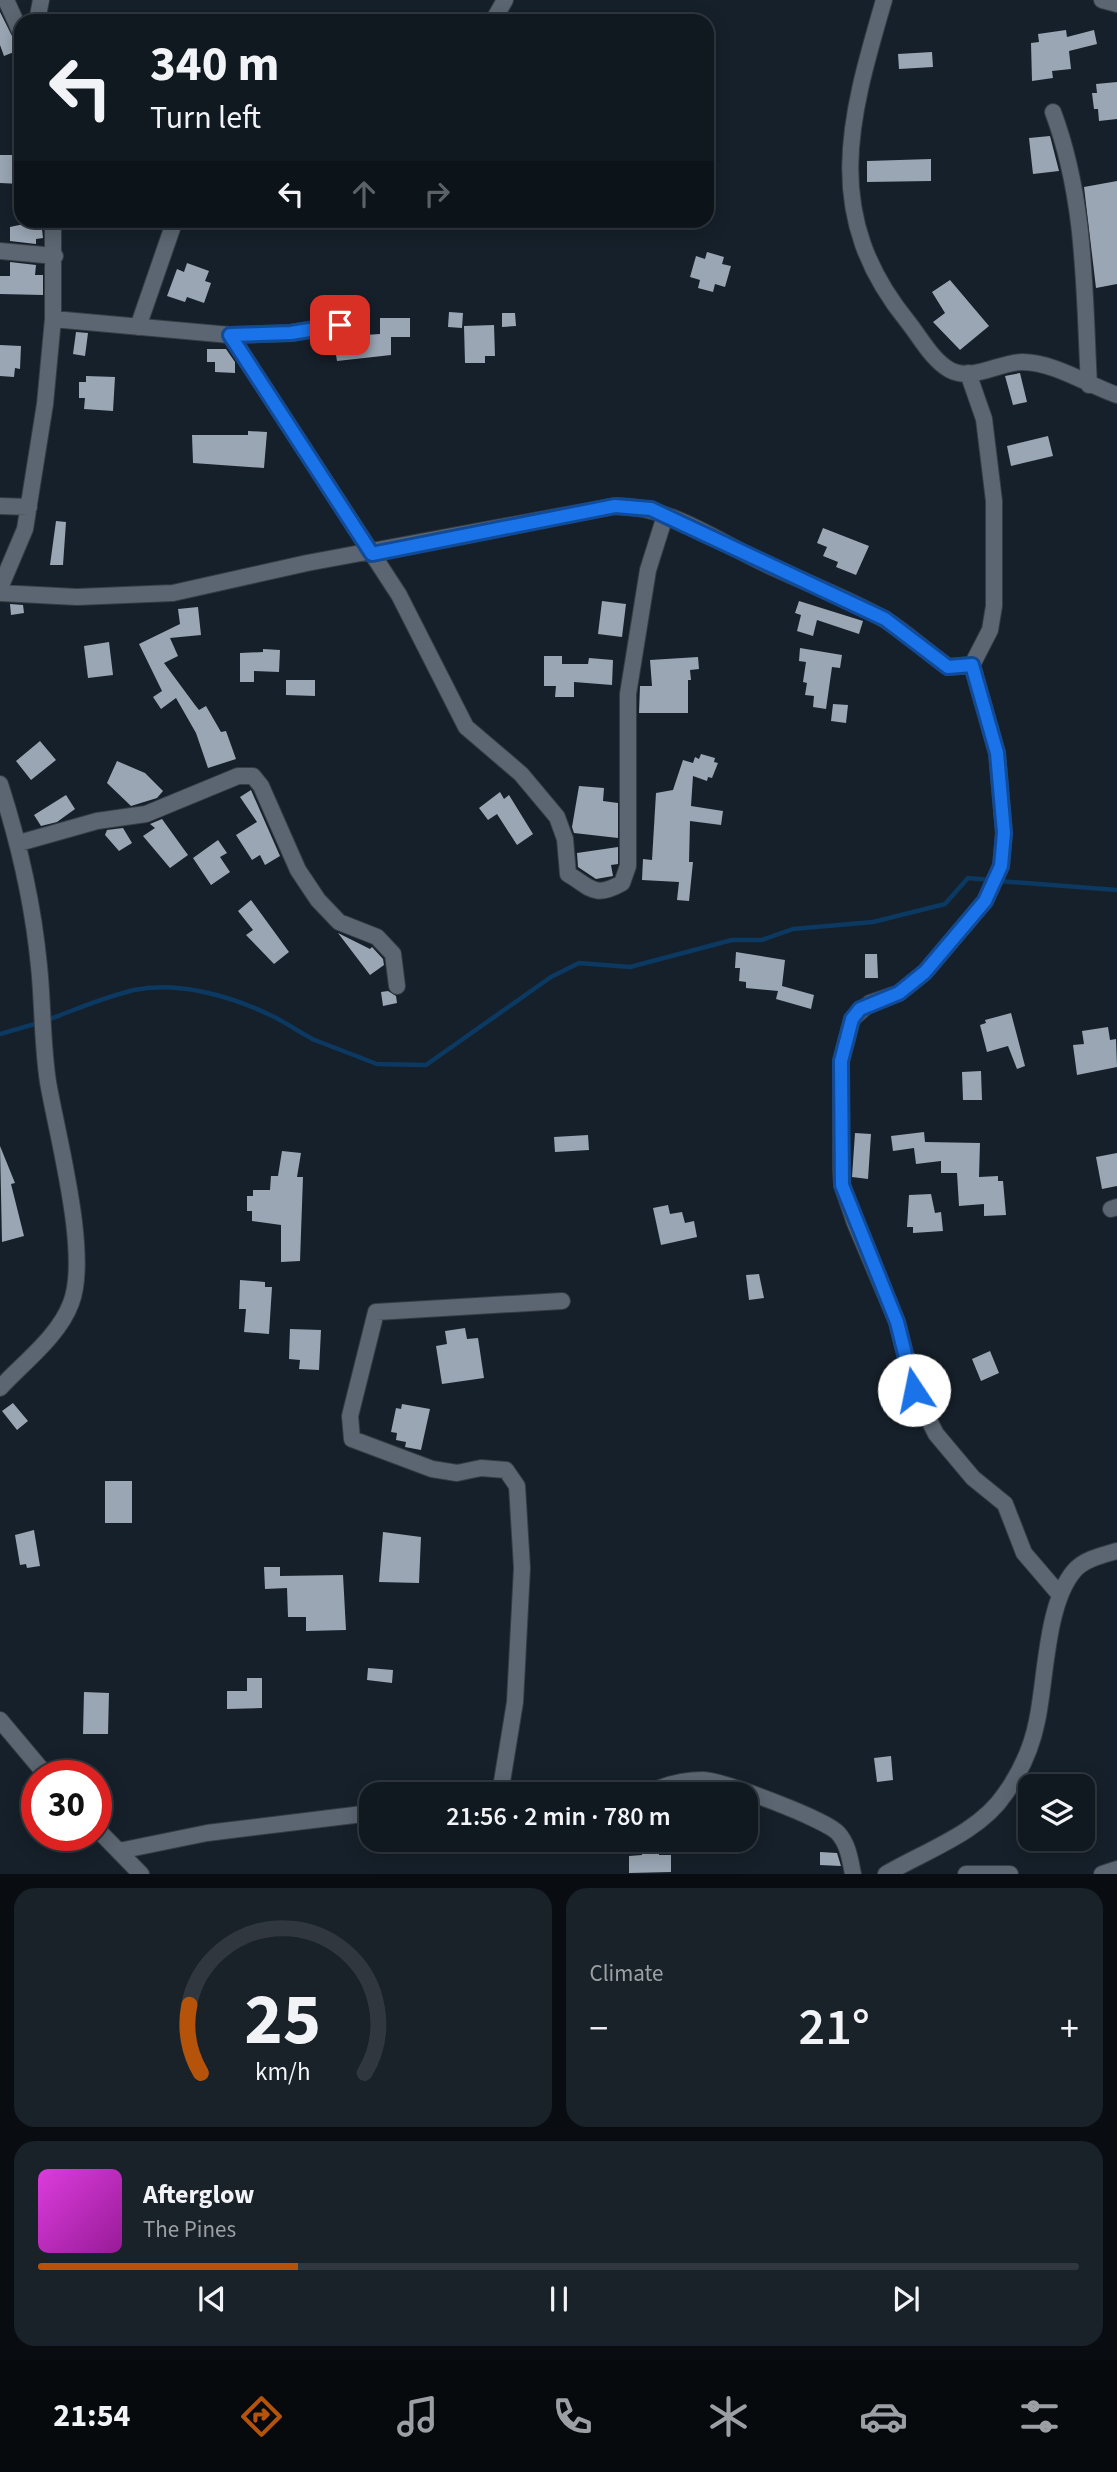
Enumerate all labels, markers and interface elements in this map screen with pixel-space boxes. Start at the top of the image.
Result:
text: 340 m [150,30,279,100]
icon: left [35,42,126,133]
text: Turn left [150,95,261,141]
icon: left [272,175,310,213]
icon: ahead [345,175,383,213]
icon: right [418,175,456,213]
pin [310,295,370,355]
icon: arrive [321,306,359,344]
position arrow [877,1353,951,1427]
speed limit sign: 30 [21,1760,112,1851]
map controls [1018,1774,1095,1851]
button: layers [1018,1774,1095,1851]
text: 21:56 · 2 min · 780 m [446,1798,671,1835]
text: Climate [590,1957,663,1990]
text: 25 [244,1969,321,2073]
text: 21° [799,1991,870,2065]
text: − [590,2002,608,2056]
text: + [1060,2002,1079,2056]
text: km/h [255,2054,311,2090]
text: Afterglow [143,2176,254,2213]
text: The Pines [143,2213,236,2246]
icon: previous [193,2280,231,2318]
icon: pause [540,2280,578,2318]
icon: next [887,2280,925,2318]
icon: directions [237,2392,286,2441]
icon: music [393,2392,442,2441]
icon: phone [548,2392,597,2441]
icon: climate [704,2392,753,2441]
icon: car [859,2392,908,2441]
icon: filters [1015,2392,1064,2441]
text: 21:54 [53,2393,130,2439]

